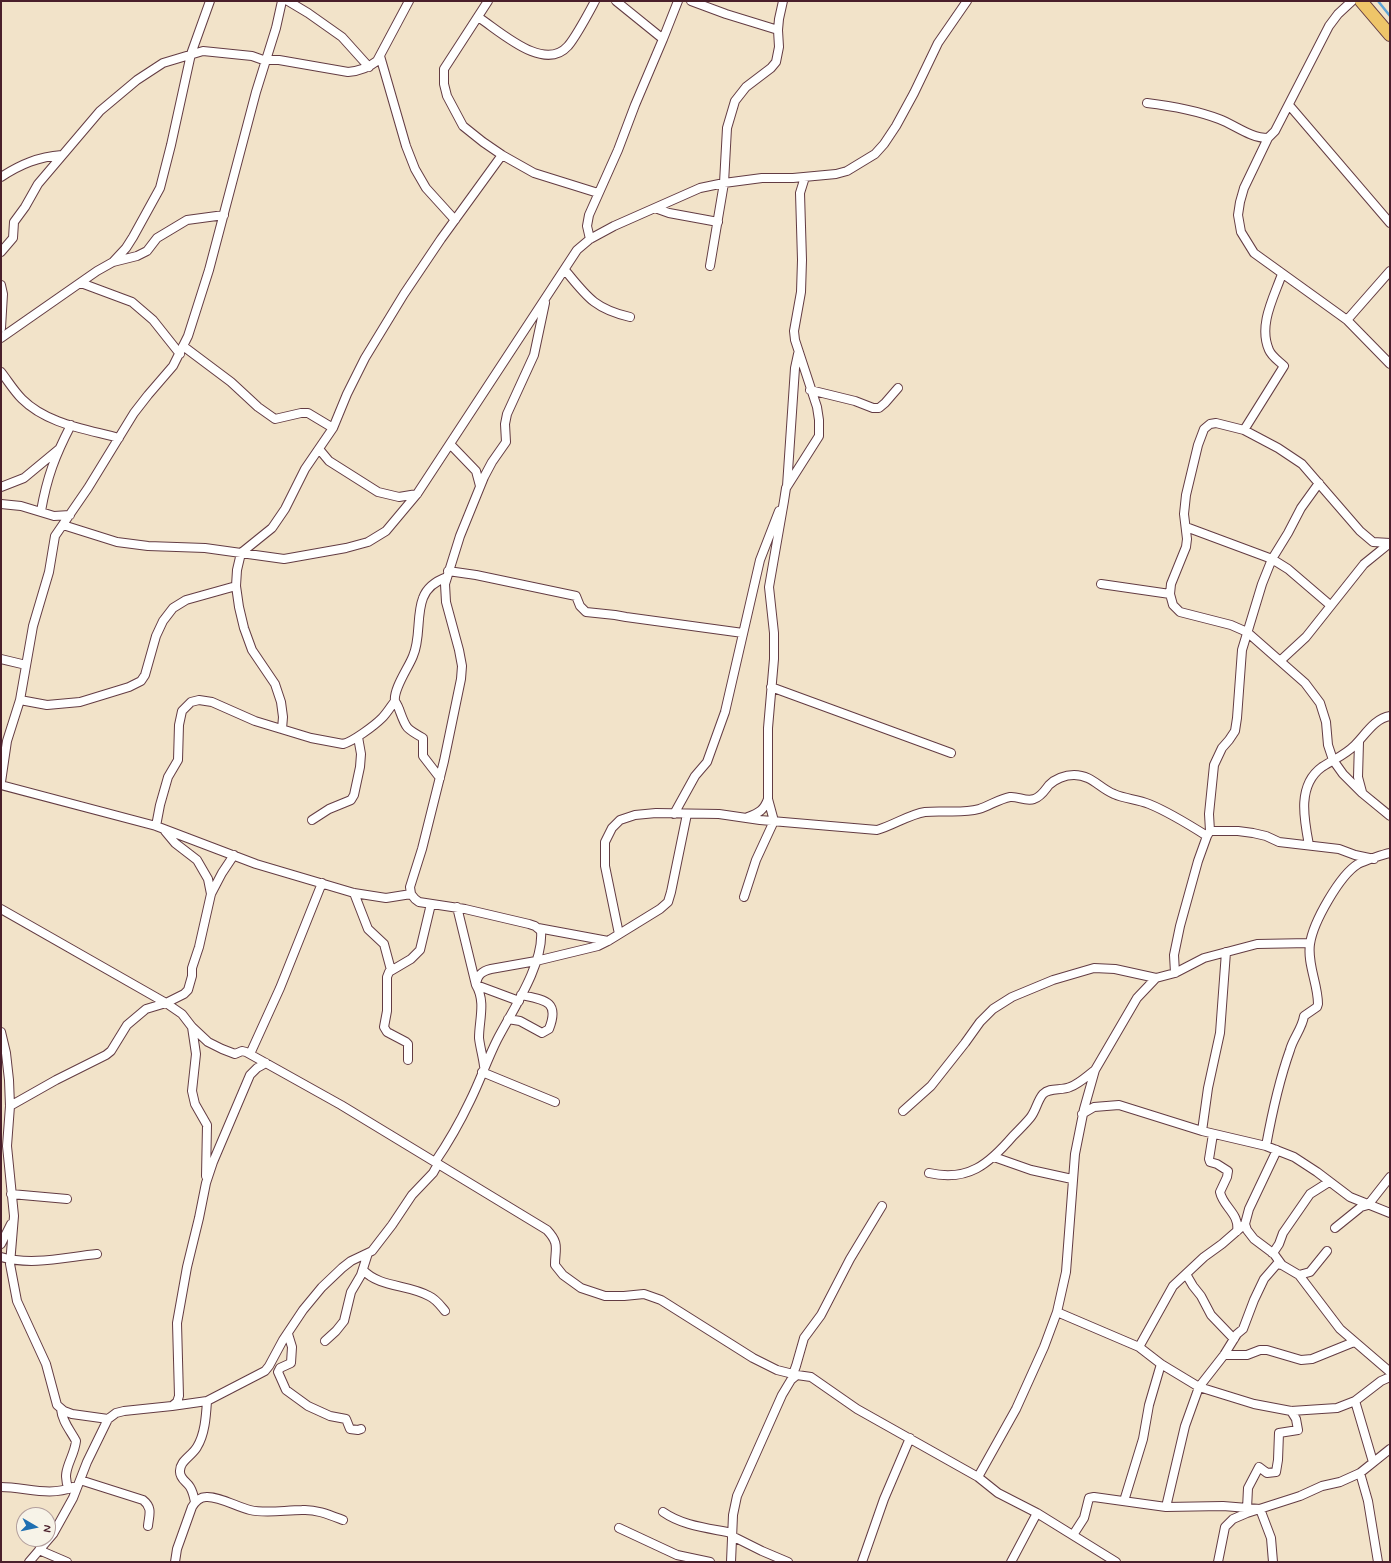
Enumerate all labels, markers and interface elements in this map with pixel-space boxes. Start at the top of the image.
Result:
north arrow [16,1507,56,1547]
text: N [39,1524,54,1533]

